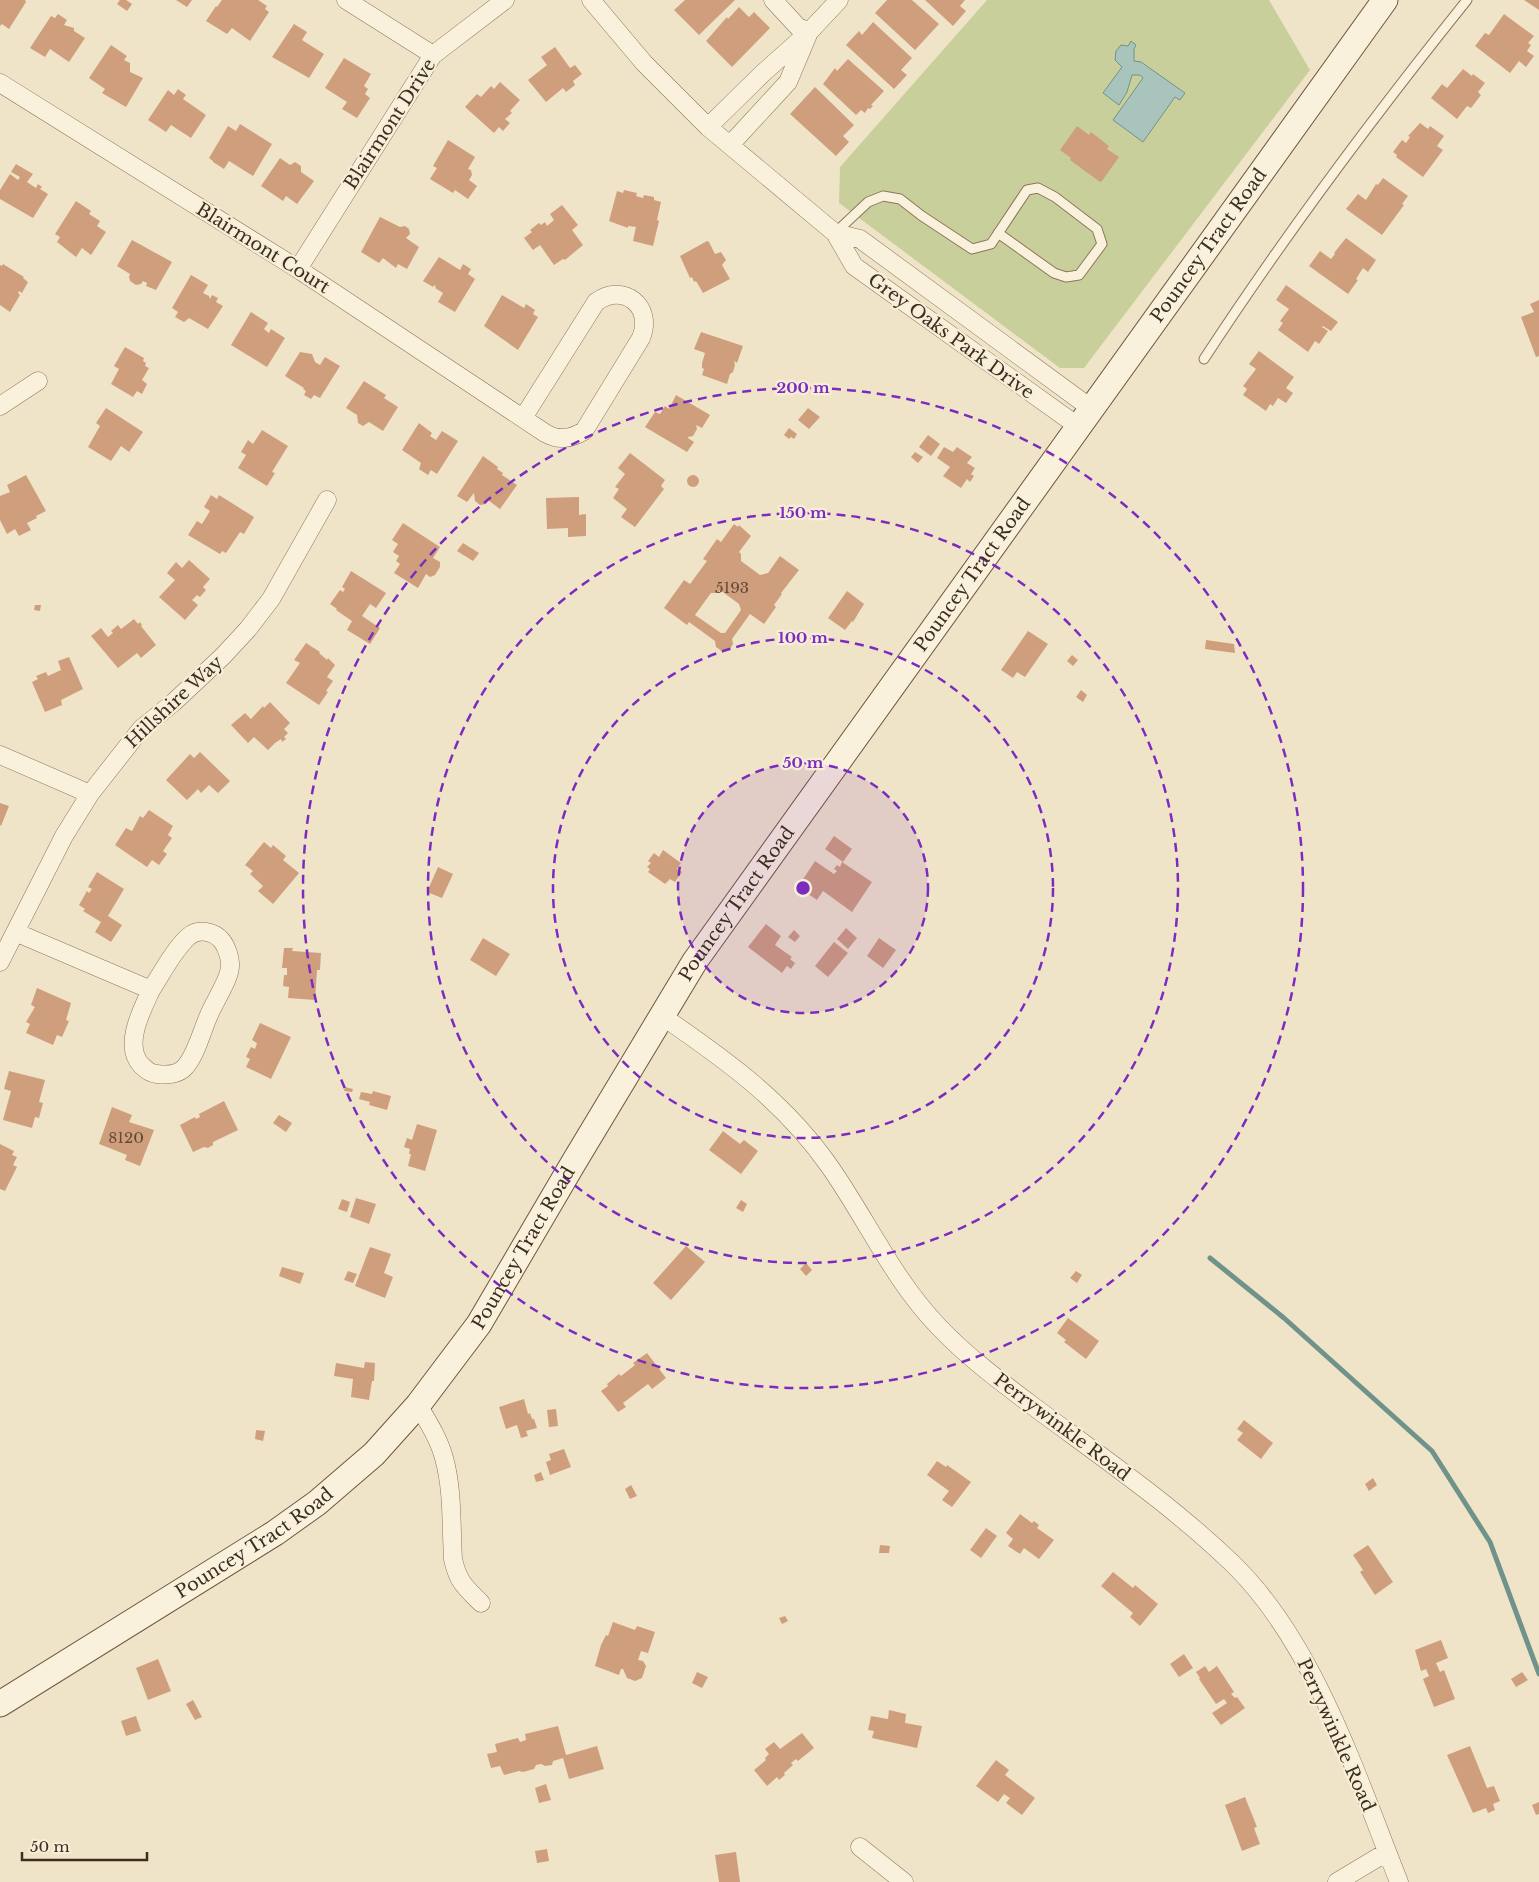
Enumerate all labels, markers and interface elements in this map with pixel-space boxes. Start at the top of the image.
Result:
street label: Blairmont Drive [340,55,440,193]
street label: Pouncey Tract Road [1146,164,1271,327]
street label: Blairmont Court [192,198,334,298]
street label: Grey Oaks Park Drive [864,268,1038,404]
text: 200 m [777,378,830,397]
street label: Pouncey Tract Road [910,493,1035,656]
text: 150 m [779,503,827,522]
house number: 5193 [715,578,749,597]
text: 100 m [778,628,828,647]
street label: Hillshire Way [121,651,228,753]
text: 50 m [783,753,824,772]
street label: Pouncey Tract Road [674,822,799,985]
centre of rings [794,879,812,897]
house number: 8120 [108,1128,144,1147]
street label: Pouncey Tract Road [467,1163,580,1333]
street label: Perrywinkle Road [989,1369,1135,1485]
street label: Pouncey Tract Road [171,1483,338,1603]
street label: Perrywinkle Road [1292,1655,1380,1815]
scale bar [22,1830,148,1862]
text: 50 m [30,1837,70,1856]

